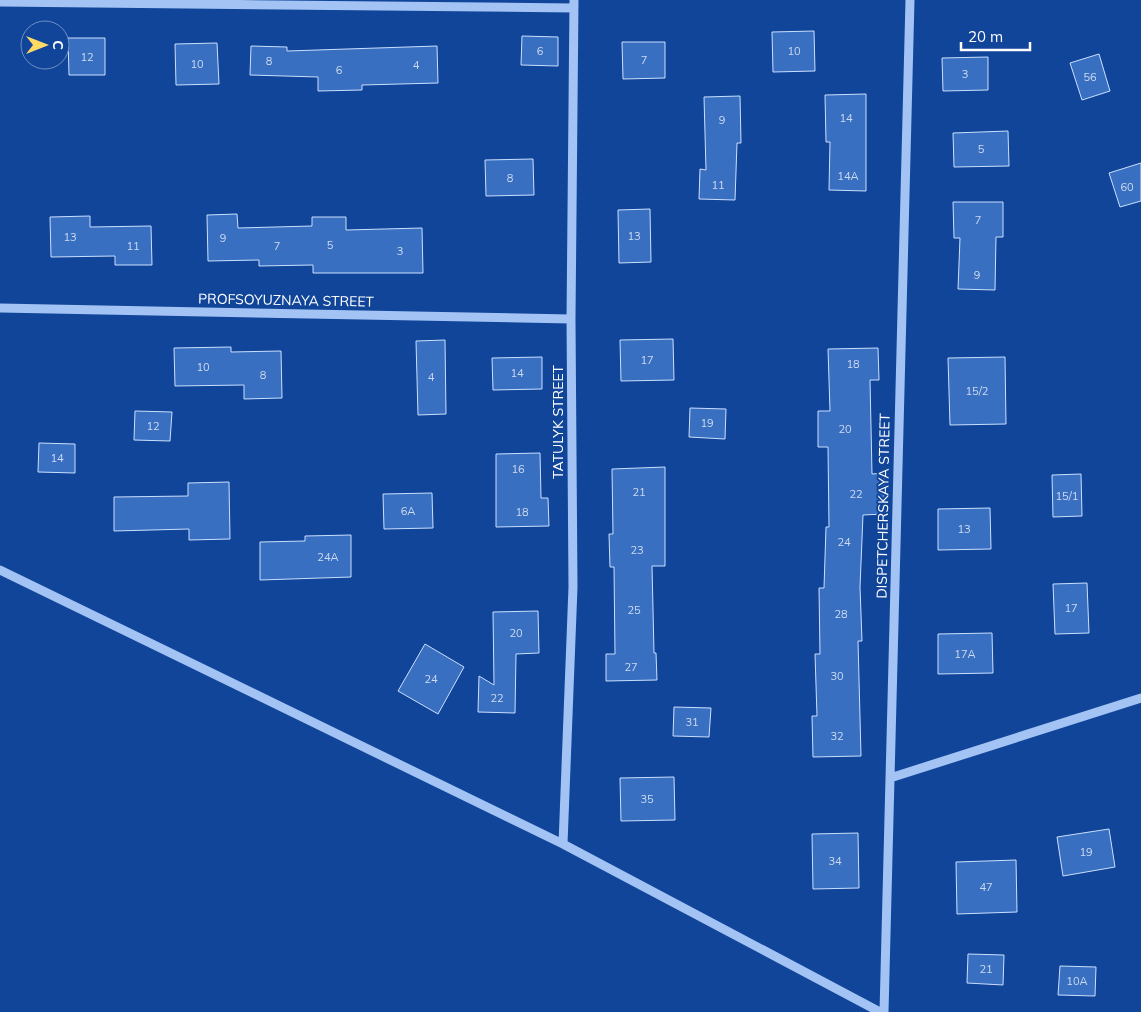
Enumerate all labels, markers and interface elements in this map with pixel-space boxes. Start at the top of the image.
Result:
north arrow [20,20,70,70]
scale bar [961,20,1030,52]
text: 20 m [968,27,1003,46]
text: С [49,40,67,50]
house number: 6 [537,44,544,58]
house number: 10 [787,44,801,58]
house number: 12 [80,50,94,64]
house number: 7 [641,53,647,67]
house number: 8 [266,54,273,68]
house number: 10 [190,57,204,71]
house number: 4 [413,58,420,72]
house number: 6 [336,63,343,77]
house number: 3 [962,67,968,81]
house number: 56 [1083,70,1097,84]
house number: 14 [839,111,853,125]
house number: 9 [719,113,725,127]
house number: 5 [978,142,985,156]
house number: 14А [837,169,859,183]
house number: 8 [507,171,514,185]
house number: 11 [711,178,725,192]
house number: 60 [1120,180,1134,194]
house number: 7 [975,213,981,227]
house number: 13 [627,229,641,243]
house number: 13 [63,230,77,244]
house number: 9 [220,231,226,245]
house number: 5 [327,238,334,252]
house number: 11 [126,239,140,253]
house number: 7 [274,239,280,253]
house number: 3 [397,244,403,258]
house number: 9 [974,268,980,282]
street label: PROFSOYUZNAYA STREET [198,289,375,311]
house number: 17 [640,353,654,367]
house number: 18 [846,357,860,371]
house number: 10 [196,360,210,374]
street label: TATULYK STREET [549,365,567,479]
house number: 14 [510,366,524,380]
house number: 8 [260,368,267,382]
house number: 4 [428,370,435,384]
house number: 15/2 [966,384,989,398]
street label: DISPETCHERSKAYA STREET [872,413,894,599]
house number: 19 [700,416,714,430]
house number: 12 [146,419,160,433]
house number: 20 [838,422,852,436]
house number: 14 [50,451,64,465]
house number: 16 [511,462,525,476]
house number: 21 [632,485,646,499]
house number: 22 [849,487,863,501]
house number: 15/1 [1056,489,1078,503]
house number: 6А [401,504,415,518]
house number: 18 [515,505,529,519]
house number: 13 [957,522,971,536]
house number: 24 [837,535,851,549]
house number: 23 [630,543,644,557]
house number: 24А [317,550,339,564]
house number: 17 [1064,601,1078,615]
house number: 25 [627,603,641,617]
house number: 28 [834,607,848,621]
house number: 20 [509,626,523,640]
house number: 17А [954,647,976,661]
house number: 27 [624,660,638,674]
house number: 30 [830,669,844,683]
house number: 24 [424,672,438,686]
house number: 22 [490,691,504,705]
house number: 31 [685,715,699,729]
house number: 32 [830,729,844,743]
house number: 35 [640,792,654,806]
house number: 19 [1079,845,1093,859]
house number: 34 [828,854,842,868]
house number: 47 [979,880,993,894]
house number: 21 [979,962,993,976]
house number: 10А [1066,974,1088,988]

